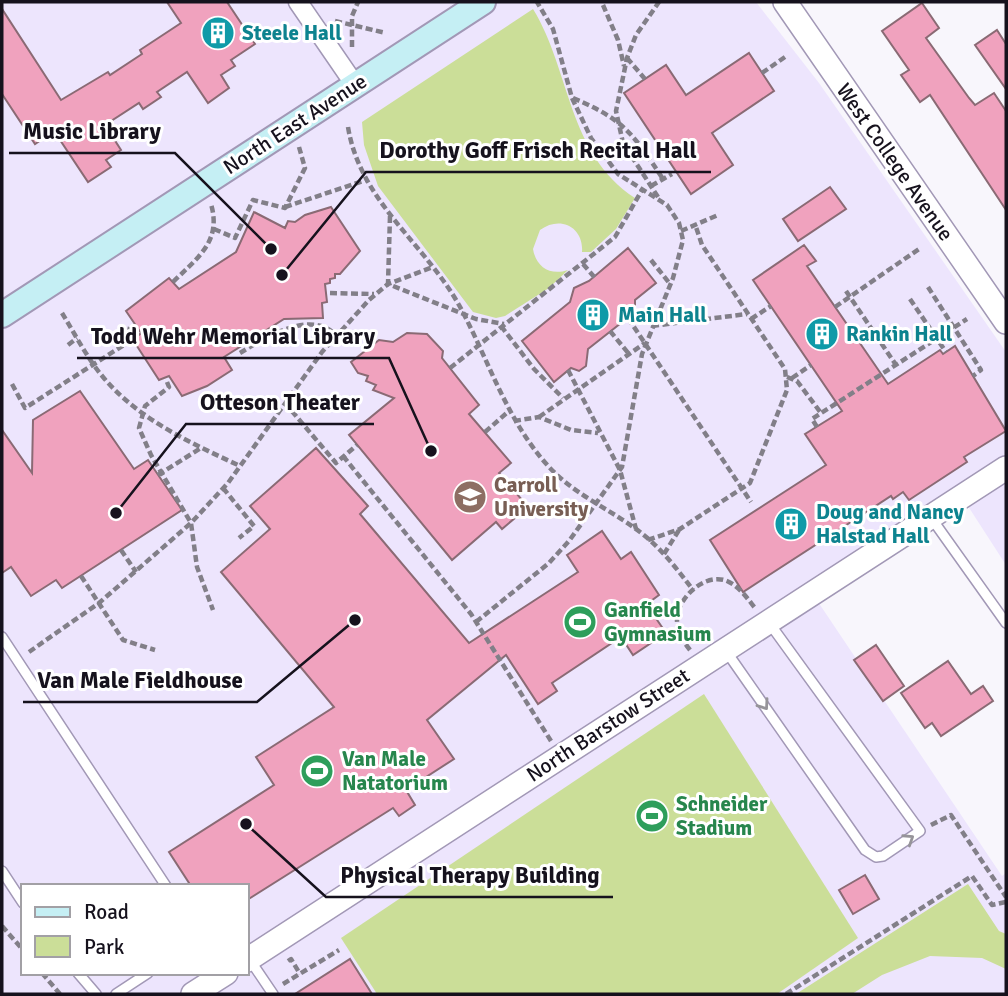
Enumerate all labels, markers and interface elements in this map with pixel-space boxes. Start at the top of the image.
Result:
building icon: Steele Hall [199,14,237,52]
place label: Steele Hall [242,20,342,46]
street label: North East Avenue [218,68,372,180]
street label: West College Avenue [831,78,959,246]
callout: Music Library [9,109,175,153]
text: Music Library [23,117,161,146]
callout: Dorothy Goff Frisch Recital Hall [366,128,711,172]
text: Dorothy Goff Frisch Recital Hall [379,136,697,165]
building icon: Main Hall [574,296,612,334]
place label: Main Hall [618,302,707,328]
callout: Todd Wehr Memorial Library [77,314,389,358]
building icon: Rankin Hall [803,315,841,353]
place label: Rankin Hall [846,321,953,347]
text: Todd Wehr Memorial Library [91,322,376,351]
callout: Otteson Theater [186,380,374,424]
text: Otteson Theater [200,388,361,417]
place label: Carroll University [494,472,589,522]
school or university icon: Carroll University [451,478,489,516]
place label: Doug and Nancy Halstad Hall [816,499,964,549]
building icon: Doug and Nancy Halstad Hall [772,505,810,543]
place label: Ganfield Gymnasium [604,597,711,647]
sports icon: Ganfield Gymnasium [561,603,599,641]
callout: Van Male Fieldhouse [23,658,257,702]
street label: North Barstow Street [521,663,695,787]
text: Van Male Fieldhouse [37,666,243,695]
one-way arrow [756,697,768,710]
place label: Van Male Natatorium [342,746,448,796]
sports icon: Van Male Natatorium [298,752,336,790]
place label: Schneider Stadium [676,791,768,841]
sports icon: Schneider Stadium [633,797,671,835]
one-way arrow [901,834,914,847]
callout: Physical Therapy Building [326,853,613,897]
text: Physical Therapy Building [340,861,600,890]
legend [21,884,248,975]
text: Road [84,899,129,925]
text: Park [84,934,125,960]

